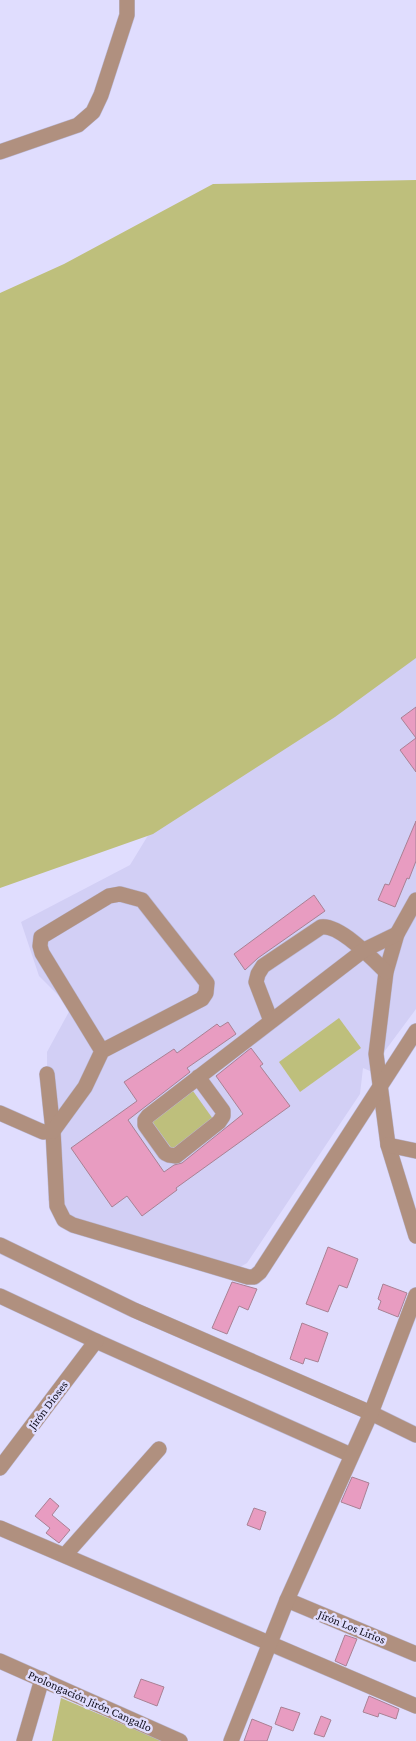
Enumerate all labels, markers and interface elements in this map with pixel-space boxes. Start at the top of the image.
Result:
street label: Jirón Dioses [25,1378,71,1433]
street label: Jirón Los Lirios [315,1607,388,1647]
street label: Prolongación Jirón Cangallo [26,1667,154,1735]

